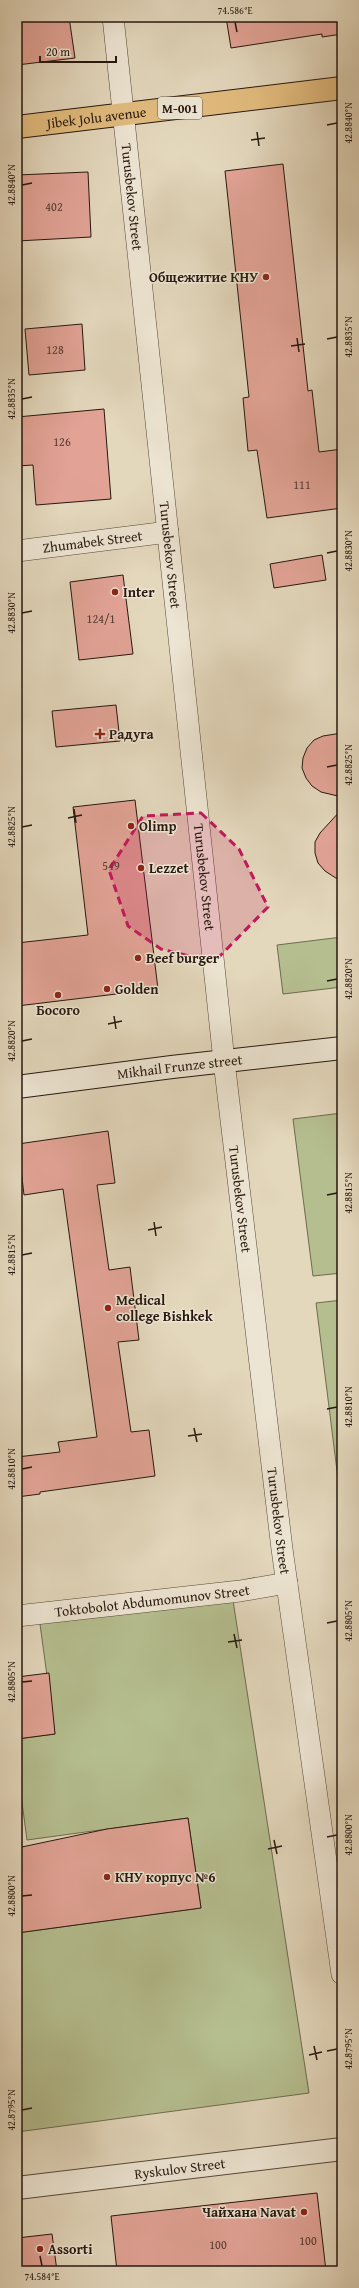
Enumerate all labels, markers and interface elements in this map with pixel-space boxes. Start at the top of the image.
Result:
text: 74.586°E [217,3,253,18]
scale bar [40,38,116,64]
text: 20 m [46,43,70,60]
road number: М-001 [158,97,202,119]
street label: Jibek Jolu avenue [43,102,148,134]
text: 42.8840°N [341,102,356,144]
street label: Turusbekov Street [117,143,148,252]
text: 42.8840°N [4,164,19,206]
house number: 402 [45,198,63,215]
place label: Общежитие КНУ [149,267,258,287]
marker: Общежитие КНУ [261,272,271,282]
text: 42.8835°N [341,316,356,358]
house number: 128 [46,341,64,358]
text: 42.8835°N [4,378,19,420]
house number: 126 [53,433,71,450]
house number: 111 [293,476,311,493]
street label: Turusbekov Street [155,500,186,609]
street label: Zhumabek Street [41,525,144,558]
text: 42.8830°N [341,530,356,572]
place label: Inter [123,582,155,602]
marker: Inter [110,587,120,597]
text: 42.8830°N [4,592,19,634]
house number: 124/1 [87,610,116,627]
place label: Радуга [109,724,155,744]
marker: Радуга [94,728,106,740]
text: 42.8825°N [341,744,356,786]
text: 42.8825°N [4,806,19,848]
place label: Olimp [139,816,176,836]
marker: Olimp [126,821,136,831]
street label: Turusbekov Street [189,823,220,932]
house number: 549 [102,857,120,874]
place label: Lezzet [149,858,189,878]
marker: Lezzet [136,863,146,873]
place label: Beef burger [146,948,220,968]
marker: Beef burger [133,953,143,963]
text: 42.8820°N [341,958,356,1000]
place label: Golden [115,979,159,999]
marker: Golden [102,984,112,994]
marker: Босого [53,990,63,1000]
place label: Босого [36,1000,80,1020]
text: 42.8820°N [4,1020,19,1062]
street label: Mikhail Frunze street [116,1049,243,1084]
street label: Turusbekov Street [224,1145,257,1254]
text: 42.8815°N [341,1172,356,1214]
text: 42.8815°N [4,1234,19,1276]
place label: Medical college Bishkek [116,1290,214,1326]
marker: Medical college Bishkek [103,1303,113,1313]
text: 42.8810°N [341,1386,356,1428]
text: 42.8810°N [4,1448,19,1490]
street label: Turusbekov Street [262,1466,295,1576]
street label: Toktobolot Abdumomunov Street [54,1580,251,1622]
text: 42.8805°N [341,1600,356,1642]
text: 42.8805°N [4,1661,19,1703]
text: 42.8800°N [341,1814,356,1856]
place label: КНУ корпус №6 [115,1867,216,1887]
marker: КНУ корпус №6 [102,1872,112,1882]
text: 42.8800°N [4,1875,19,1917]
text: 42.8795°N [341,2028,356,2070]
text: 42.8795°N [4,2089,19,2131]
street label: Ryskulov Street [133,2153,227,2184]
place label: Чайхана Navat [202,2202,297,2222]
marker: Чайхана Navat [299,2207,309,2217]
house number: 100 [299,2232,317,2249]
house number: 100 [209,2236,227,2253]
place label: Assorti [48,2239,93,2259]
marker: Assorti [35,2244,45,2254]
text: 74.584°E [24,2269,60,2284]

